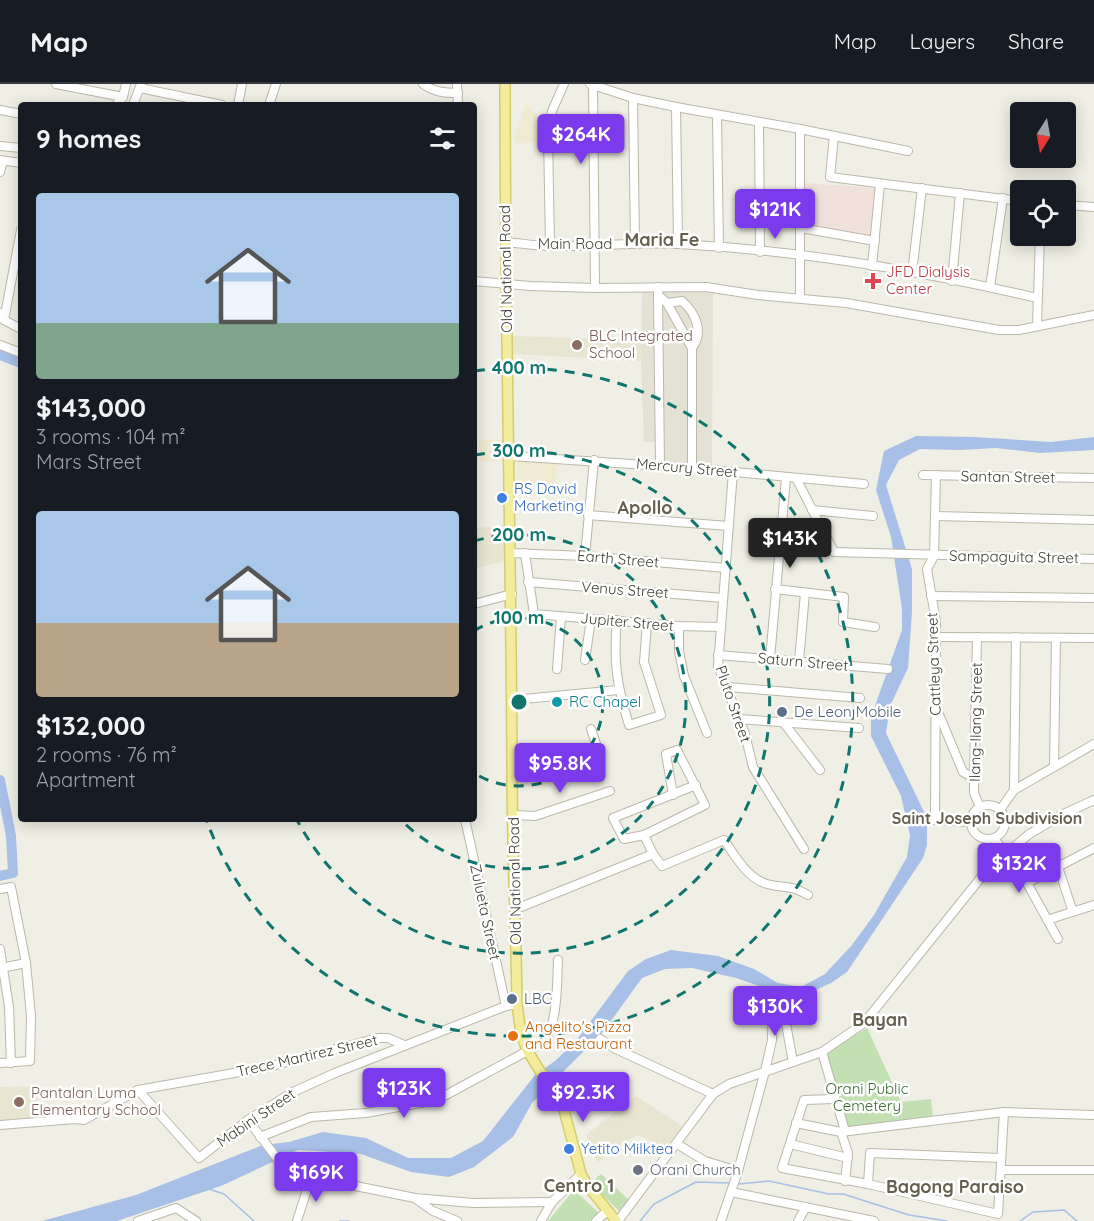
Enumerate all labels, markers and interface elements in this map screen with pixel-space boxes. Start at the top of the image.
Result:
text: Map [30,24,88,59]
text: Map [834,28,877,54]
text: Layers [910,28,975,54]
text: Share [1008,28,1064,54]
north arrow [1010,102,1076,168]
map controls [1010,102,1076,246]
pin: $264K [539,114,623,165]
text: $264K [551,121,611,146]
text: 9 homes [36,122,141,155]
icon: filters [426,122,459,155]
button: locate [1010,180,1076,246]
pin: $121K [733,189,817,240]
text: $121K [749,196,801,221]
street label: Old National Road [495,205,516,333]
district label: Maria Fe [625,228,699,251]
icon: home [194,232,302,340]
street label: Main Road [538,234,612,253]
place label: JFD Dialysis Center [886,262,970,298]
marker: JFD Dialysis Center [864,272,882,290]
place label: BLC Integrated School [589,326,693,362]
marker: BLC Integrated School [570,338,584,352]
text: 400 m [492,356,546,379]
text: $143,000 [36,391,146,424]
text: 3 rooms · 104 m² [36,424,186,449]
text: 300 m [492,439,546,462]
text: Mars Street [36,449,142,474]
street label: Mercury Street [635,454,739,481]
street label: Santan Street [961,466,1055,487]
place label: RS David Marketing [514,479,584,515]
marker: RS David Marketing [495,491,509,505]
district label: Apollo [618,496,672,519]
pin: $143K [748,518,832,569]
text: 200 m [492,523,546,546]
text: $143K [762,525,818,550]
street label: Earth Street [576,545,660,572]
street label: Sampaguita Street [949,546,1079,567]
icon: home [194,550,302,658]
street label: Venus Street [581,577,669,602]
text: 100 m [494,606,544,629]
street label: Jupiter Street [580,608,675,635]
street label: Cattleya Street [922,612,945,716]
street label: Saturn Street [757,648,849,675]
street label: Ilang-Ilang Street [965,662,986,782]
street label: Pluto Street [711,663,755,745]
centre of rings [509,692,529,712]
place label: RC Chapel [569,692,641,711]
marker: RC Chapel [550,695,564,709]
place label: De Leon Mobile [794,702,901,721]
marker: De Leon Mobile [775,705,789,719]
text: $132,000 [36,709,145,742]
text: 2 rooms · 76 m² [36,742,177,767]
pin: $95.8K [511,743,609,794]
text: $95.8K [528,750,592,775]
text: Apartment [36,767,136,792]
district label: Saint Joseph Subdivision [892,808,1082,828]
street label: Old National Road [504,817,525,945]
pin: $132K [977,843,1061,894]
text: $132K [992,850,1046,875]
street label: Zulueta Street [466,862,505,962]
pin: $130K [733,986,817,1037]
place label: LBC [524,989,552,1008]
marker: LBC [505,992,519,1006]
text: $130K [747,993,803,1018]
district label: Bayan [852,1008,908,1031]
place label: Angelito's Pizza and Restaurant [525,1017,632,1053]
marker: Angelito's Pizza and Restaurant [506,1029,520,1043]
street label: Trece Martirez Street [235,1030,379,1081]
pin: $123K [362,1068,446,1119]
pin: $92.3K [534,1072,632,1123]
text: $123K [377,1075,431,1100]
text: $92.3K [551,1079,615,1104]
park label: Orani Public Cemetery [825,1079,909,1115]
place label: Pantalan Luma Elementary School [31,1083,161,1119]
street label: Mabini Street [213,1084,299,1151]
marker: Pantalan Luma Elementary School [12,1095,26,1109]
place label: Yetito Milktea [581,1139,673,1158]
marker: Yetito Milktea [562,1142,576,1156]
pin: $169K [274,1152,358,1203]
text: $169K [288,1159,344,1184]
place label: Orani Church [650,1160,741,1179]
marker: Orani Church [631,1163,645,1177]
district label: Centro 1 [544,1174,614,1197]
district label: Bagong Paraiso [886,1175,1024,1198]

